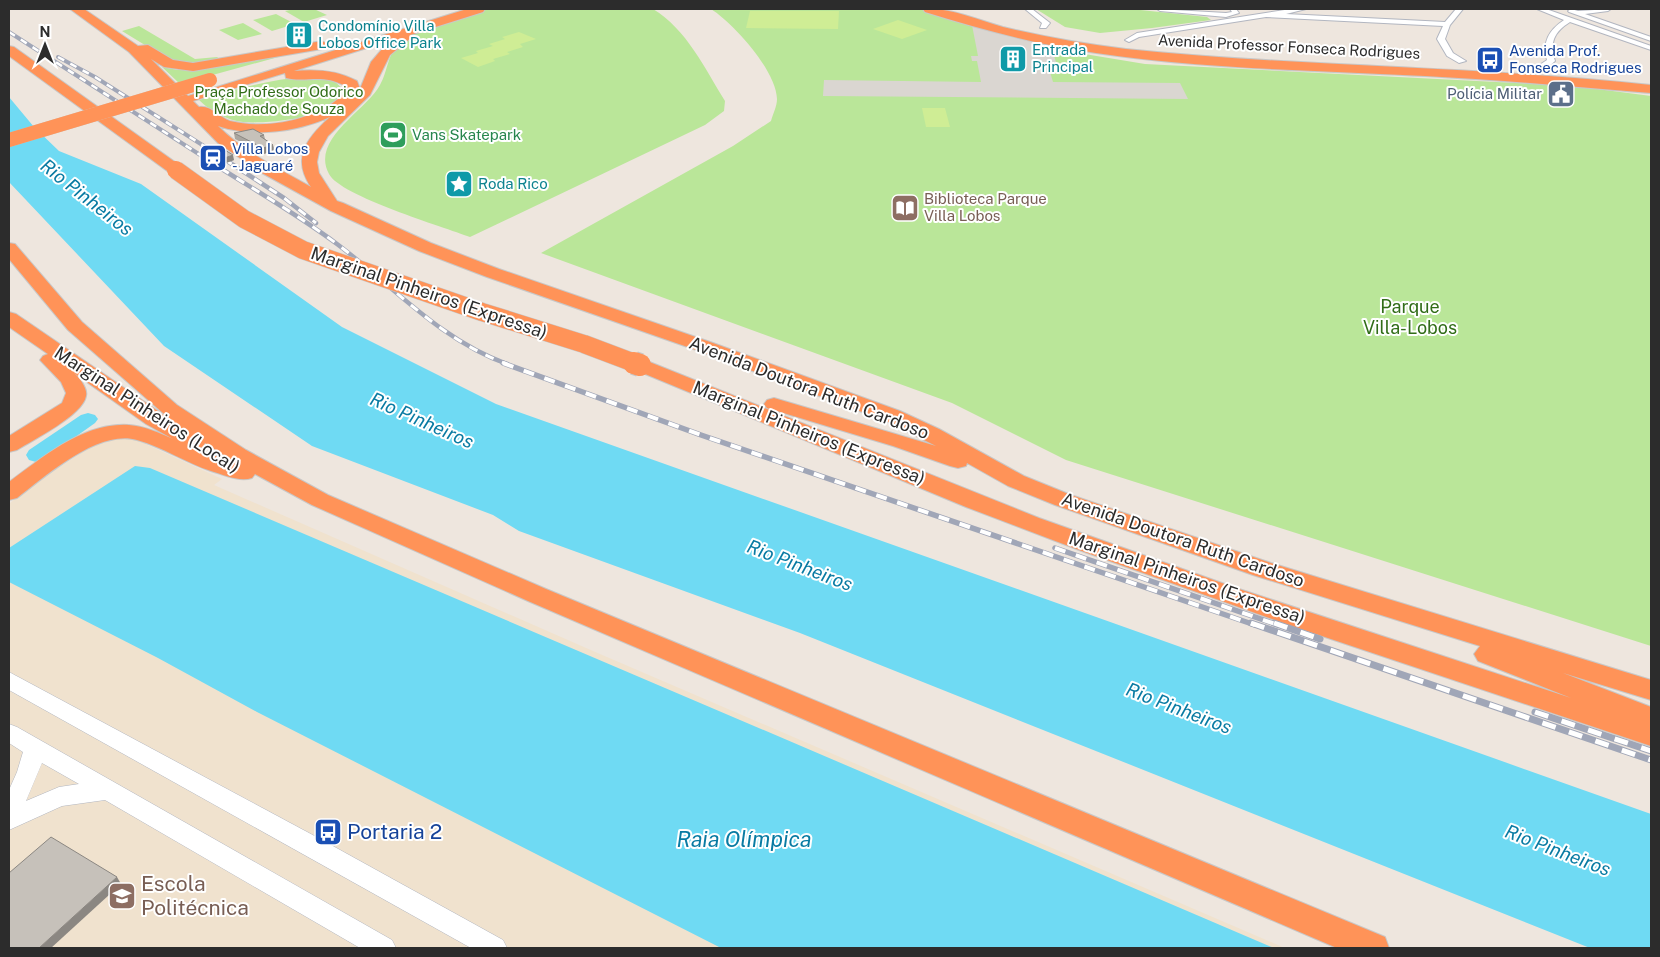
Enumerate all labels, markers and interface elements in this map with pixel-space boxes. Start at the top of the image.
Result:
place label: Condomínio Villa Lobos Office Park [318,17,442,51]
north arrow [20,20,70,70]
building icon: Condomínio Villa Lobos Office Park [284,20,314,50]
text: N [40,24,50,40]
street label: Avenida Professor Fonseca Rodrigues [1158,31,1421,62]
place label: Entrada Principal [1032,41,1093,75]
place label: Avenida Prof. Fonseca Rodrigues [1509,42,1642,76]
building icon: Entrada Principal [998,44,1028,74]
bus stop icon: Avenida Prof. Fonseca Rodrigues [1475,45,1505,75]
public building icon: Polícia Militar [1546,79,1576,109]
park label: Praça Professor Odorico Machado de Souza [195,83,363,117]
place label: Polícia Militar [1447,85,1542,102]
sports icon: Vans Skatepark [378,120,408,150]
place label: Vans Skatepark [412,126,521,143]
place label: Villa Lobos - Jaguaré [232,140,308,174]
station icon: Villa Lobos - Jaguaré [198,143,228,173]
water label: Rio Pinheiros [36,154,138,240]
place icon: Roda Rico [444,169,474,199]
place label: Roda Rico [478,175,548,192]
place label: Biblioteca Parque Villa Lobos [924,190,1047,224]
library icon: Biblioteca Parque Villa Lobos [890,193,920,223]
street label: Marginal Pinheiros (Expressa) [308,242,550,343]
park label: Parque Villa-Lobos [1363,296,1457,338]
street label: Avenida Doutora Ruth Cardoso [686,332,932,443]
street label: Marginal Pinheiros (Local) [51,342,244,477]
street label: Marginal Pinheiros (Expressa) [690,376,928,489]
water label: Rio Pinheiros [367,387,477,453]
street label: Avenida Doutora Ruth Cardoso [1059,488,1307,591]
street label: Marginal Pinheiros (Expressa) [1066,527,1308,628]
water label: Rio Pinheiros [744,535,856,595]
water label: Rio Pinheiros [1123,678,1235,738]
bus stop icon: Portaria 2 [313,817,343,847]
place label: Portaria 2 [347,819,442,844]
water label: Rio Pinheiros [1502,820,1614,880]
water label: Raia Olímpica [677,826,812,852]
place label: Escola Politécnica [141,871,249,920]
school or university icon: Escola Politécnica [107,881,137,911]

